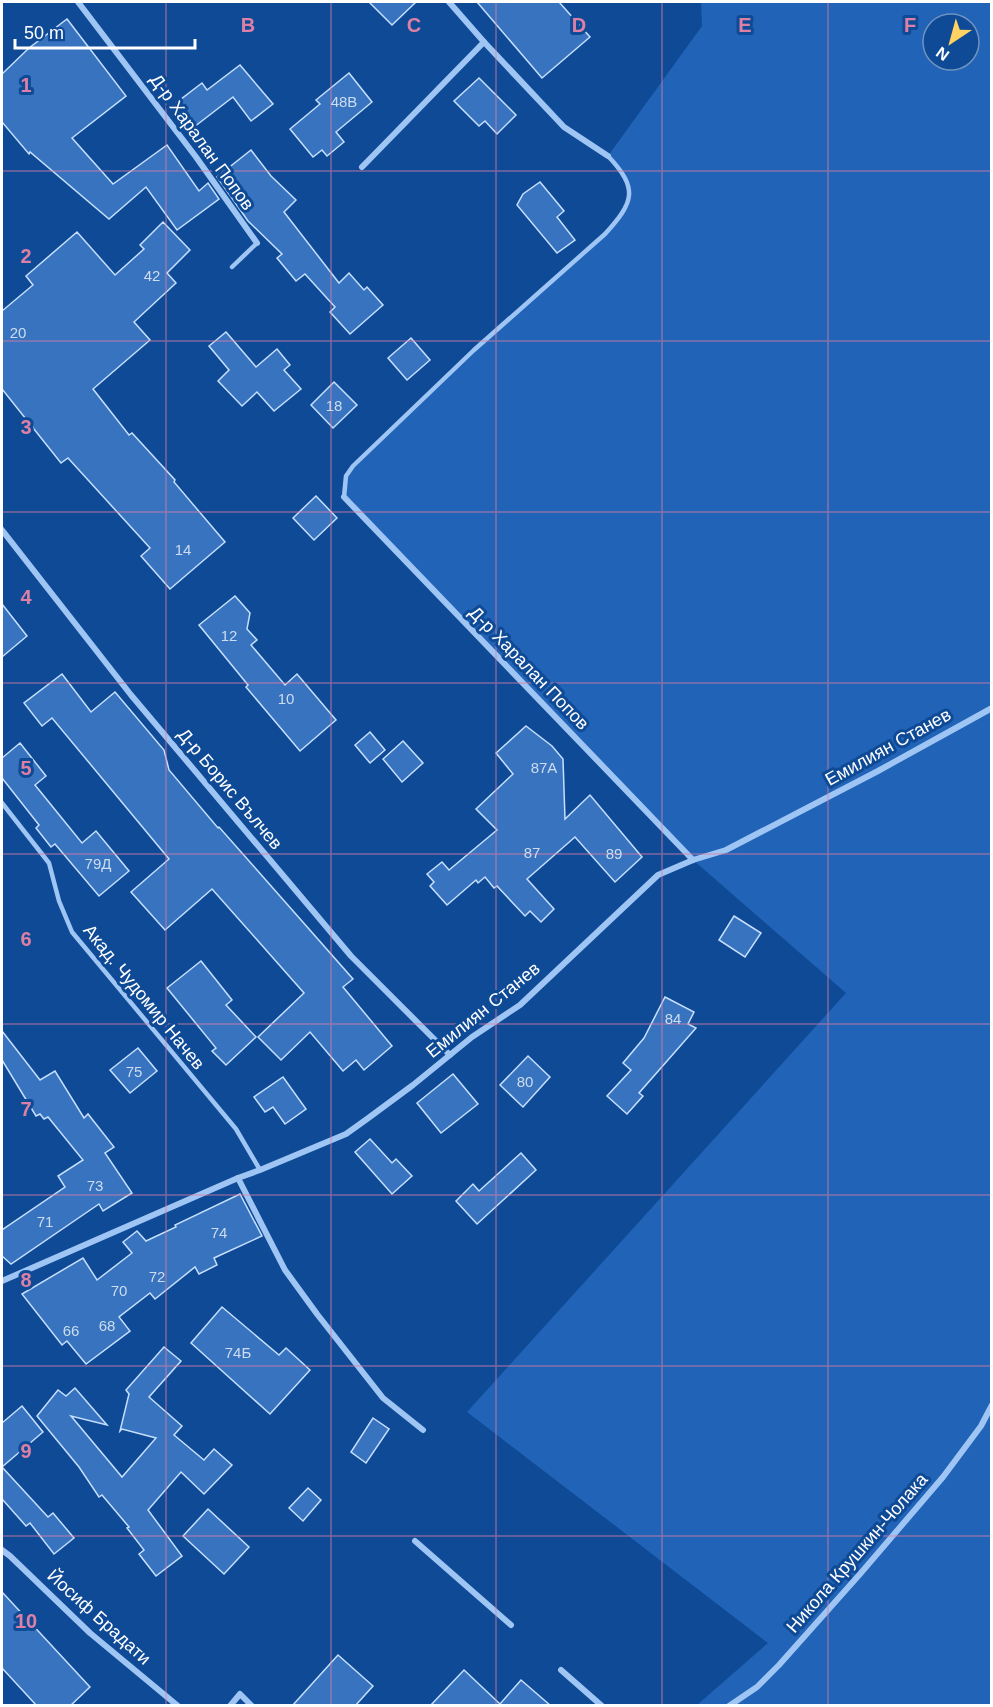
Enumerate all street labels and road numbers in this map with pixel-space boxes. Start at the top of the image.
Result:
street label: Д-р Харалан Попов [146,70,258,214]
street label: Д-р Харалан Попов [465,602,593,734]
street label: Емилиян Станев [822,704,954,790]
street label: Д-р Борис Вълчев [174,725,286,853]
street label: Акад. Чудомир Начев [79,920,209,1074]
street label: Емилиян Станев [422,958,544,1062]
street label: Никола Крушкин-Чолака [782,1469,932,1637]
street label: Йосиф Брадати [43,1565,155,1669]

